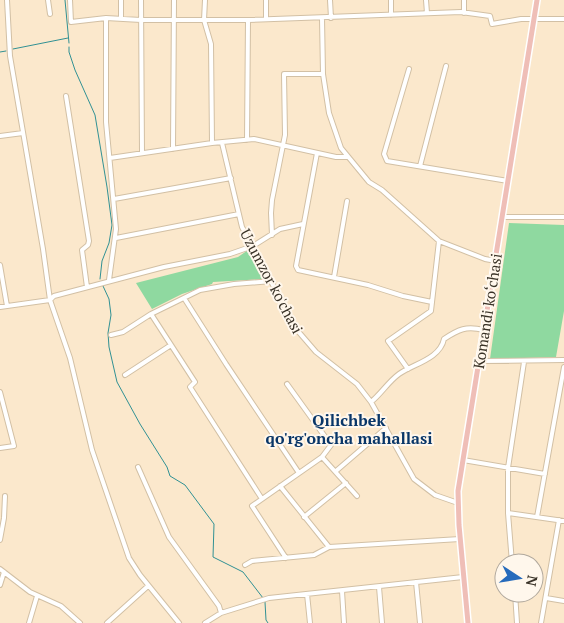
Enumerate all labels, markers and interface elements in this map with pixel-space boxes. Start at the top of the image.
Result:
street label: Uzumzor ko'chasi [236,225,308,337]
street label: Komandi ko‘chasi [468,252,506,370]
district label: Qilichbek qo'rg'oncha mahallasi [266,409,432,449]
north arrow [494,553,544,603]
text: N [522,574,543,588]

